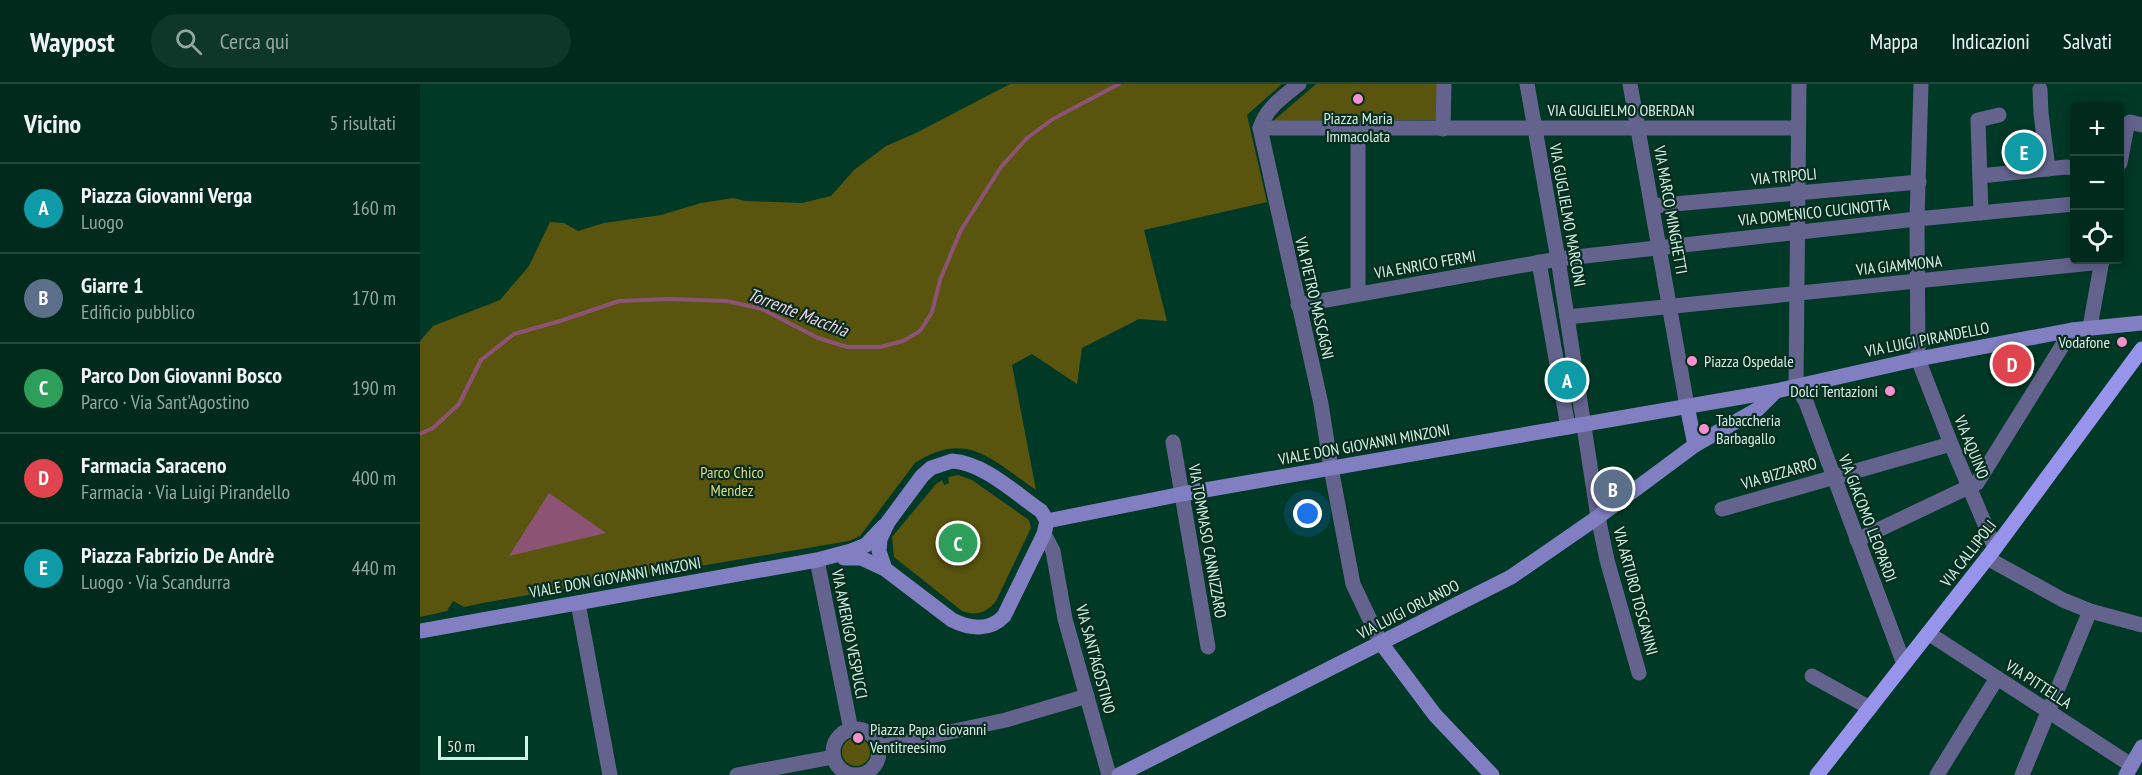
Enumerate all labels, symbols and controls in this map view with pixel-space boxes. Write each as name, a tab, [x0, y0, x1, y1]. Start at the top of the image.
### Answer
search box	[151, 14, 571, 68]
text: Waypost	[30, 23, 115, 60]
icon: search	[172, 25, 205, 58]
text: Cerca qui	[220, 27, 289, 55]
text: Mappa	[1870, 28, 1918, 55]
text: Indicazioni	[1951, 28, 2030, 55]
text: Salvati	[2063, 28, 2112, 55]
marker: Piazza Maria Immacolata	[1351, 92, 1365, 106]
street label: VIA GUGLIELMO OBERDAN	[1547, 100, 1695, 120]
map controls	[2070, 102, 2124, 264]
button: +	[2070, 102, 2124, 156]
text: Vicino	[24, 107, 81, 140]
place label: Piazza Maria Immacolata	[1323, 108, 1393, 146]
text: 5 risultati	[330, 110, 396, 136]
pin: E	[2004, 130, 2044, 174]
street label: VIA GUGLIELMO MARCONI	[1545, 141, 1590, 288]
street label: VIA MARCO MINGHETTI	[1650, 143, 1692, 276]
button: −	[2070, 156, 2124, 210]
street label: VIA TRIPOLI	[1749, 163, 1818, 189]
text: Piazza Giovanni Verga	[81, 181, 252, 209]
street label: VIA DOMENICO CUCINOTTA	[1736, 194, 1891, 230]
text: A	[38, 195, 49, 221]
text: 160 m	[352, 195, 396, 221]
text: Luogo	[81, 209, 124, 235]
button: locate	[2070, 210, 2124, 264]
street label: VIA PIETRO MASCAGNI	[1291, 234, 1339, 361]
street label: VIA ENRICO FERMI	[1372, 245, 1477, 283]
street label: VIA GIAMMONA	[1854, 251, 1943, 280]
text: Giarre 1	[81, 271, 143, 299]
water label: Torrente Macchia	[745, 282, 852, 342]
text: B	[39, 285, 48, 311]
text: 170 m	[352, 285, 396, 311]
text: Edificio pubblico	[81, 299, 195, 325]
street label: VIA LUIGI PIRANDELLO	[1862, 317, 1991, 361]
place label: Vodafone	[2058, 332, 2110, 352]
marker: Vodafone	[2115, 335, 2129, 349]
pin: D	[1992, 342, 2032, 386]
place label: Piazza Ospedale	[1704, 351, 1794, 371]
marker: Piazza Ospedale	[1685, 354, 1699, 368]
pin: A	[1548, 358, 1586, 402]
text: Parco Don Giovanni Bosco	[81, 361, 282, 389]
text: C	[39, 375, 48, 401]
text: 190 m	[352, 375, 396, 401]
place label: Dolci Tentazioni	[1790, 381, 1878, 401]
marker: Dolci Tentazioni	[1883, 384, 1897, 398]
text: Parco · Via Sant'Agostino	[81, 389, 250, 415]
place label: Tabaccheria Barbagallo	[1716, 410, 1781, 448]
street label: VIA AQUINO	[1950, 411, 1994, 482]
street label: VIALE DON GIOVANNI MINZONI	[1276, 419, 1451, 469]
marker: Tabaccheria Barbagallo	[1697, 422, 1711, 436]
text: Farmacia Saraceno	[81, 451, 226, 479]
street label: VIA GIACOMO LEOPARDI	[1834, 451, 1901, 584]
street label: VIA BIZZARRO	[1738, 453, 1819, 494]
street label: VIA TOMMASO CANNIZZARO	[1184, 461, 1231, 620]
park label: Parco Chico Mendez	[700, 462, 764, 500]
text: D	[38, 465, 49, 491]
text: 400 m	[352, 465, 396, 491]
pin: B	[1594, 466, 1632, 512]
text: Farmacia · Via Luigi Pirandello	[81, 479, 290, 505]
your location	[1293, 499, 1322, 528]
street label: VIA CALLIPOLI	[1935, 516, 2000, 591]
pin: C	[938, 520, 978, 566]
street label: VIA ARTURO TOSCANINI	[1609, 524, 1663, 657]
text: Piazza Fabrizio De Andrè	[81, 541, 274, 569]
street label: VIALE DON GIOVANNI MINZONI	[527, 552, 702, 602]
text: E	[39, 555, 48, 581]
text: 440 m	[352, 555, 396, 581]
street label: VIA AMERIGO VESPUCCI	[827, 567, 872, 700]
text: Luogo · Via Scandurra	[81, 569, 230, 595]
street label: VIA LUIGI ORLANDO	[1353, 575, 1463, 644]
street label: VIA SANT'AGOSTINO	[1072, 601, 1120, 716]
street label: VIA PITTELLA	[2001, 655, 2076, 713]
place label: Piazza Papa Giovanni Ventitreesimo	[869, 719, 987, 757]
marker: Piazza Papa Giovanni Ventitreesimo	[851, 731, 865, 745]
scale bar	[438, 733, 528, 760]
text: 50 m	[447, 736, 475, 756]

